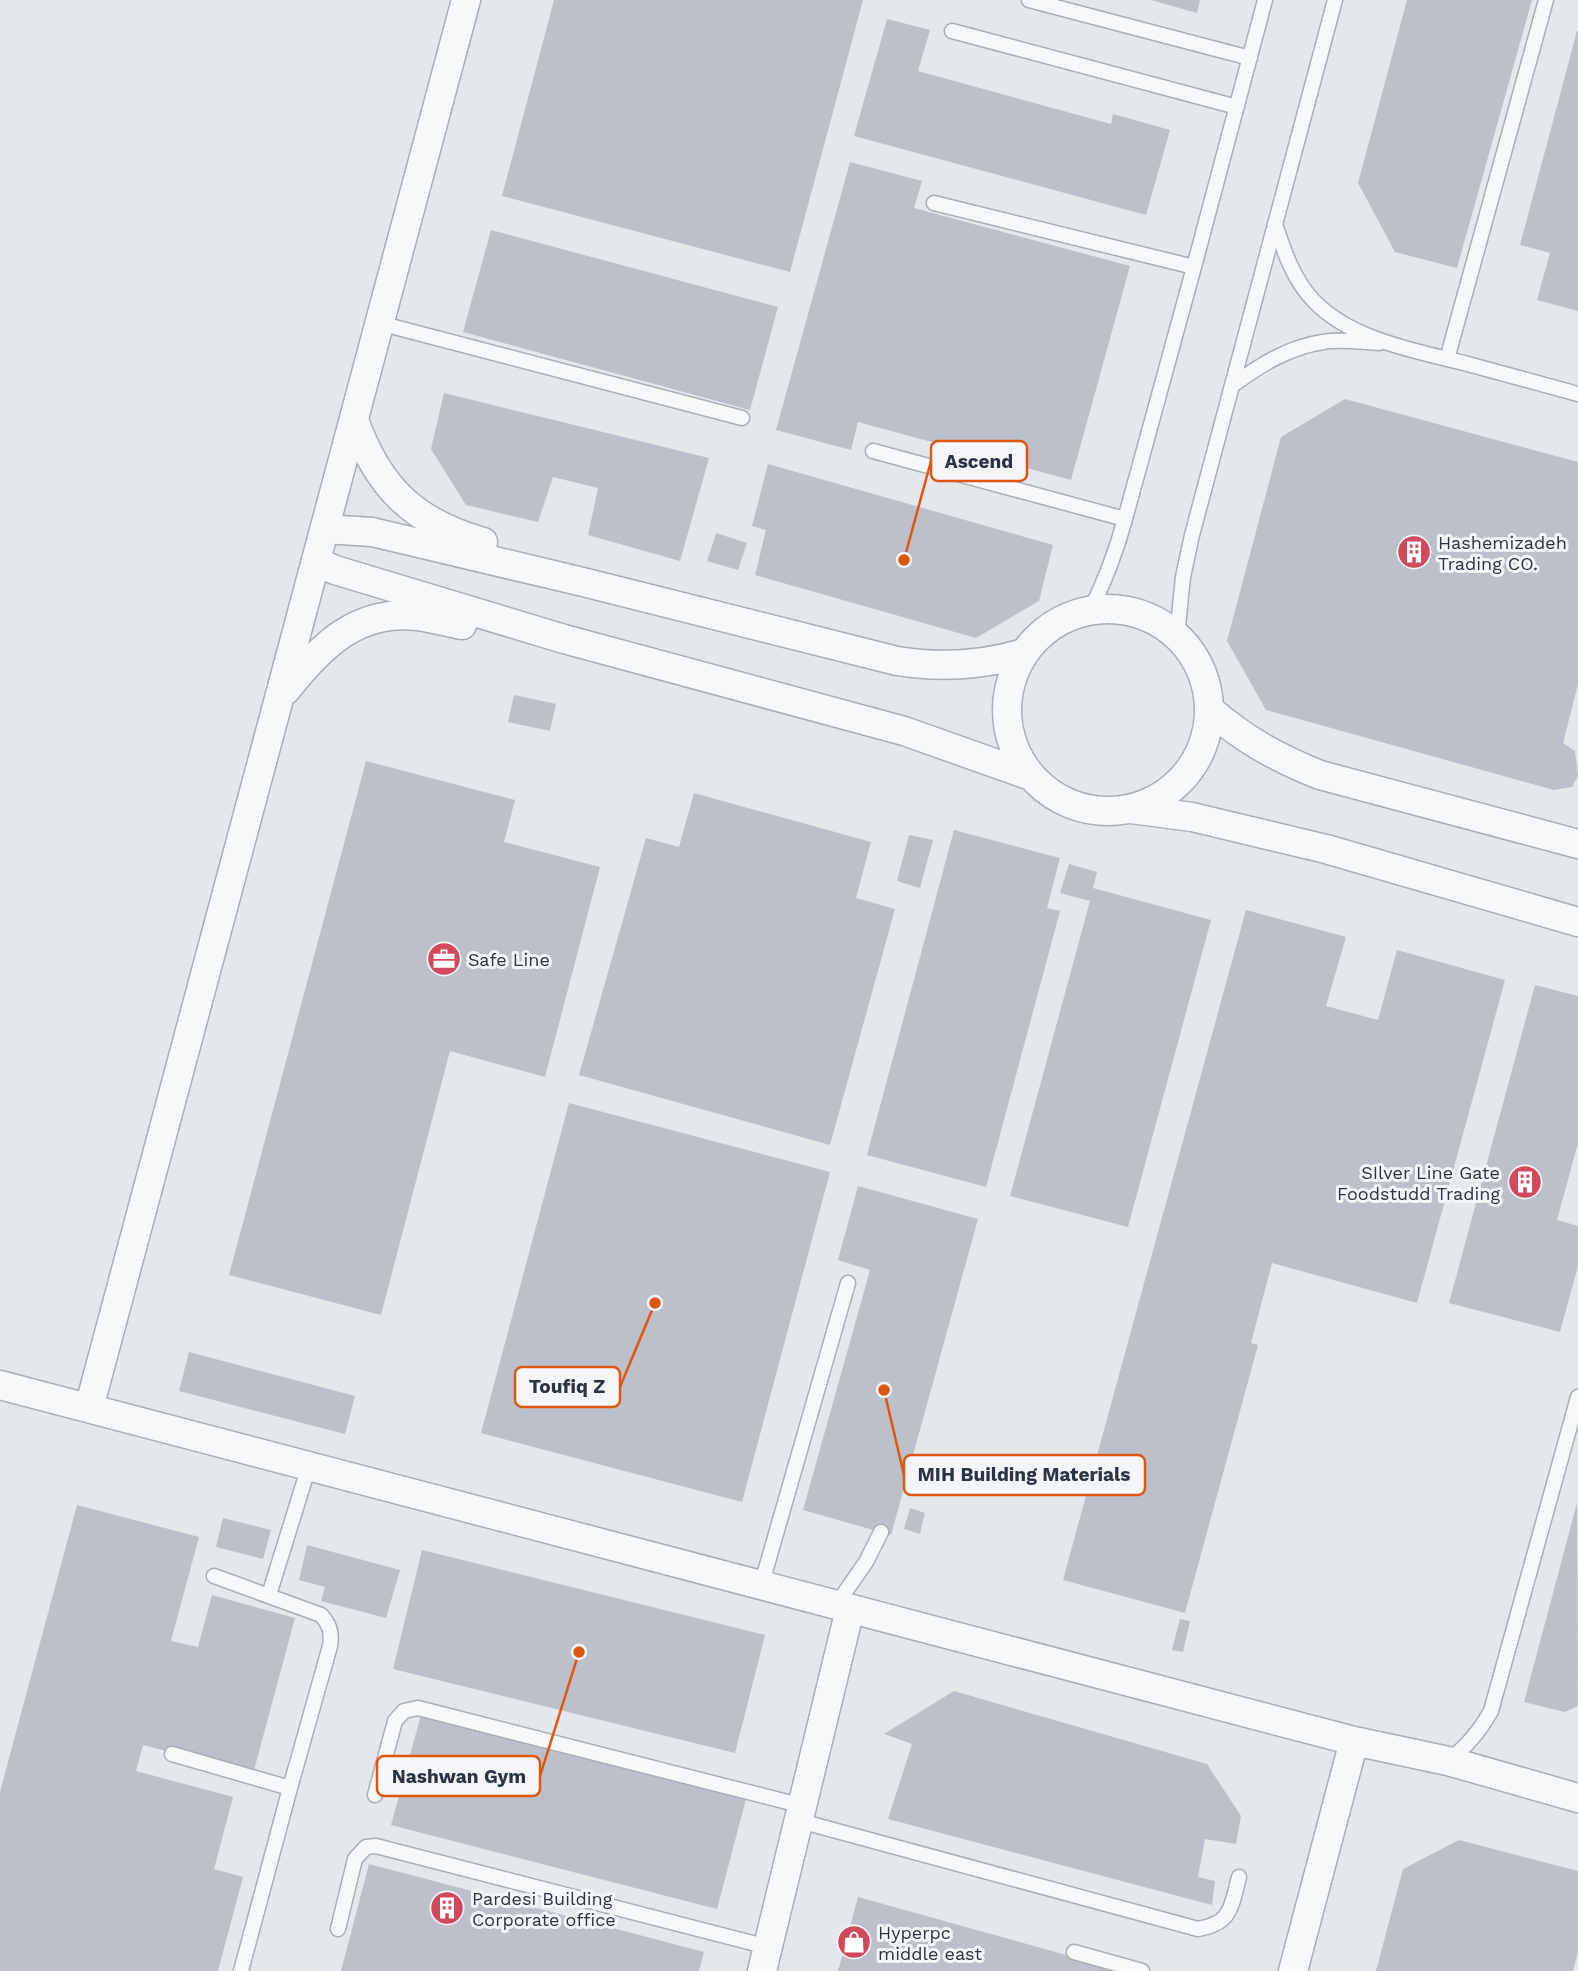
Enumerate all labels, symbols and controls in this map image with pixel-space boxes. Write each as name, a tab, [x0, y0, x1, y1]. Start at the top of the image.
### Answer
callout: Ascend	[931, 441, 1027, 481]
text: Ascend	[945, 450, 1013, 473]
place label: Hashemizadeh Trading CO.	[1438, 532, 1567, 574]
building icon: Hashemizadeh Trading CO.	[1395, 533, 1433, 571]
office icon: Safe Line	[425, 940, 463, 978]
place label: Safe Line	[468, 949, 550, 970]
place label: SIlver Line Gate Foodstudd Trading	[1337, 1162, 1500, 1204]
building icon: SIlver Line Gate Foodstudd Trading	[1506, 1163, 1544, 1201]
callout: Toufiq Z	[515, 1367, 620, 1407]
text: Toufiq Z	[529, 1375, 605, 1398]
callout: MIH Building Materials	[904, 1455, 1145, 1495]
text: MIH Building Materials	[918, 1463, 1130, 1486]
callout: Nashwan Gym	[377, 1756, 540, 1796]
text: Nashwan Gym	[392, 1765, 526, 1788]
place label: Pardesi Building Corporate office	[472, 1888, 616, 1930]
building icon: Pardesi Building Corporate office	[428, 1889, 466, 1927]
place label: Hyperpc middle east	[878, 1922, 983, 1964]
shop icon: Hyperpc middle east	[835, 1923, 873, 1961]

